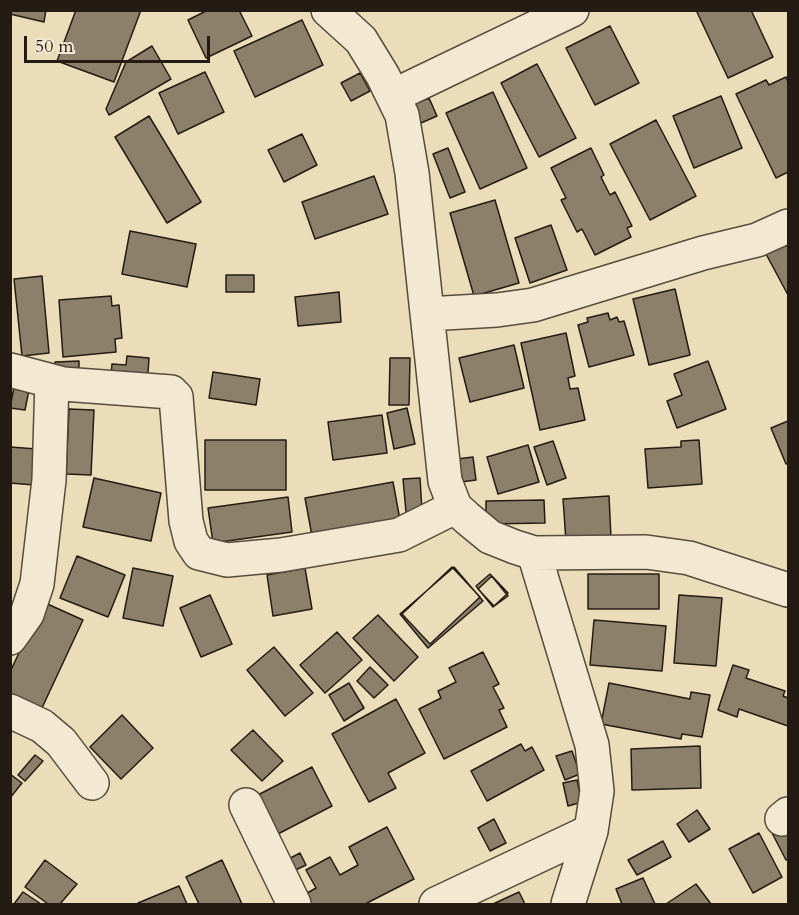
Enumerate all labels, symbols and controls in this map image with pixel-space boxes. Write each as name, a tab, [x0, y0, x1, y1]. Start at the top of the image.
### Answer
scale bar	[27, 24, 213, 62]
text: 50 m	[35, 34, 74, 59]

